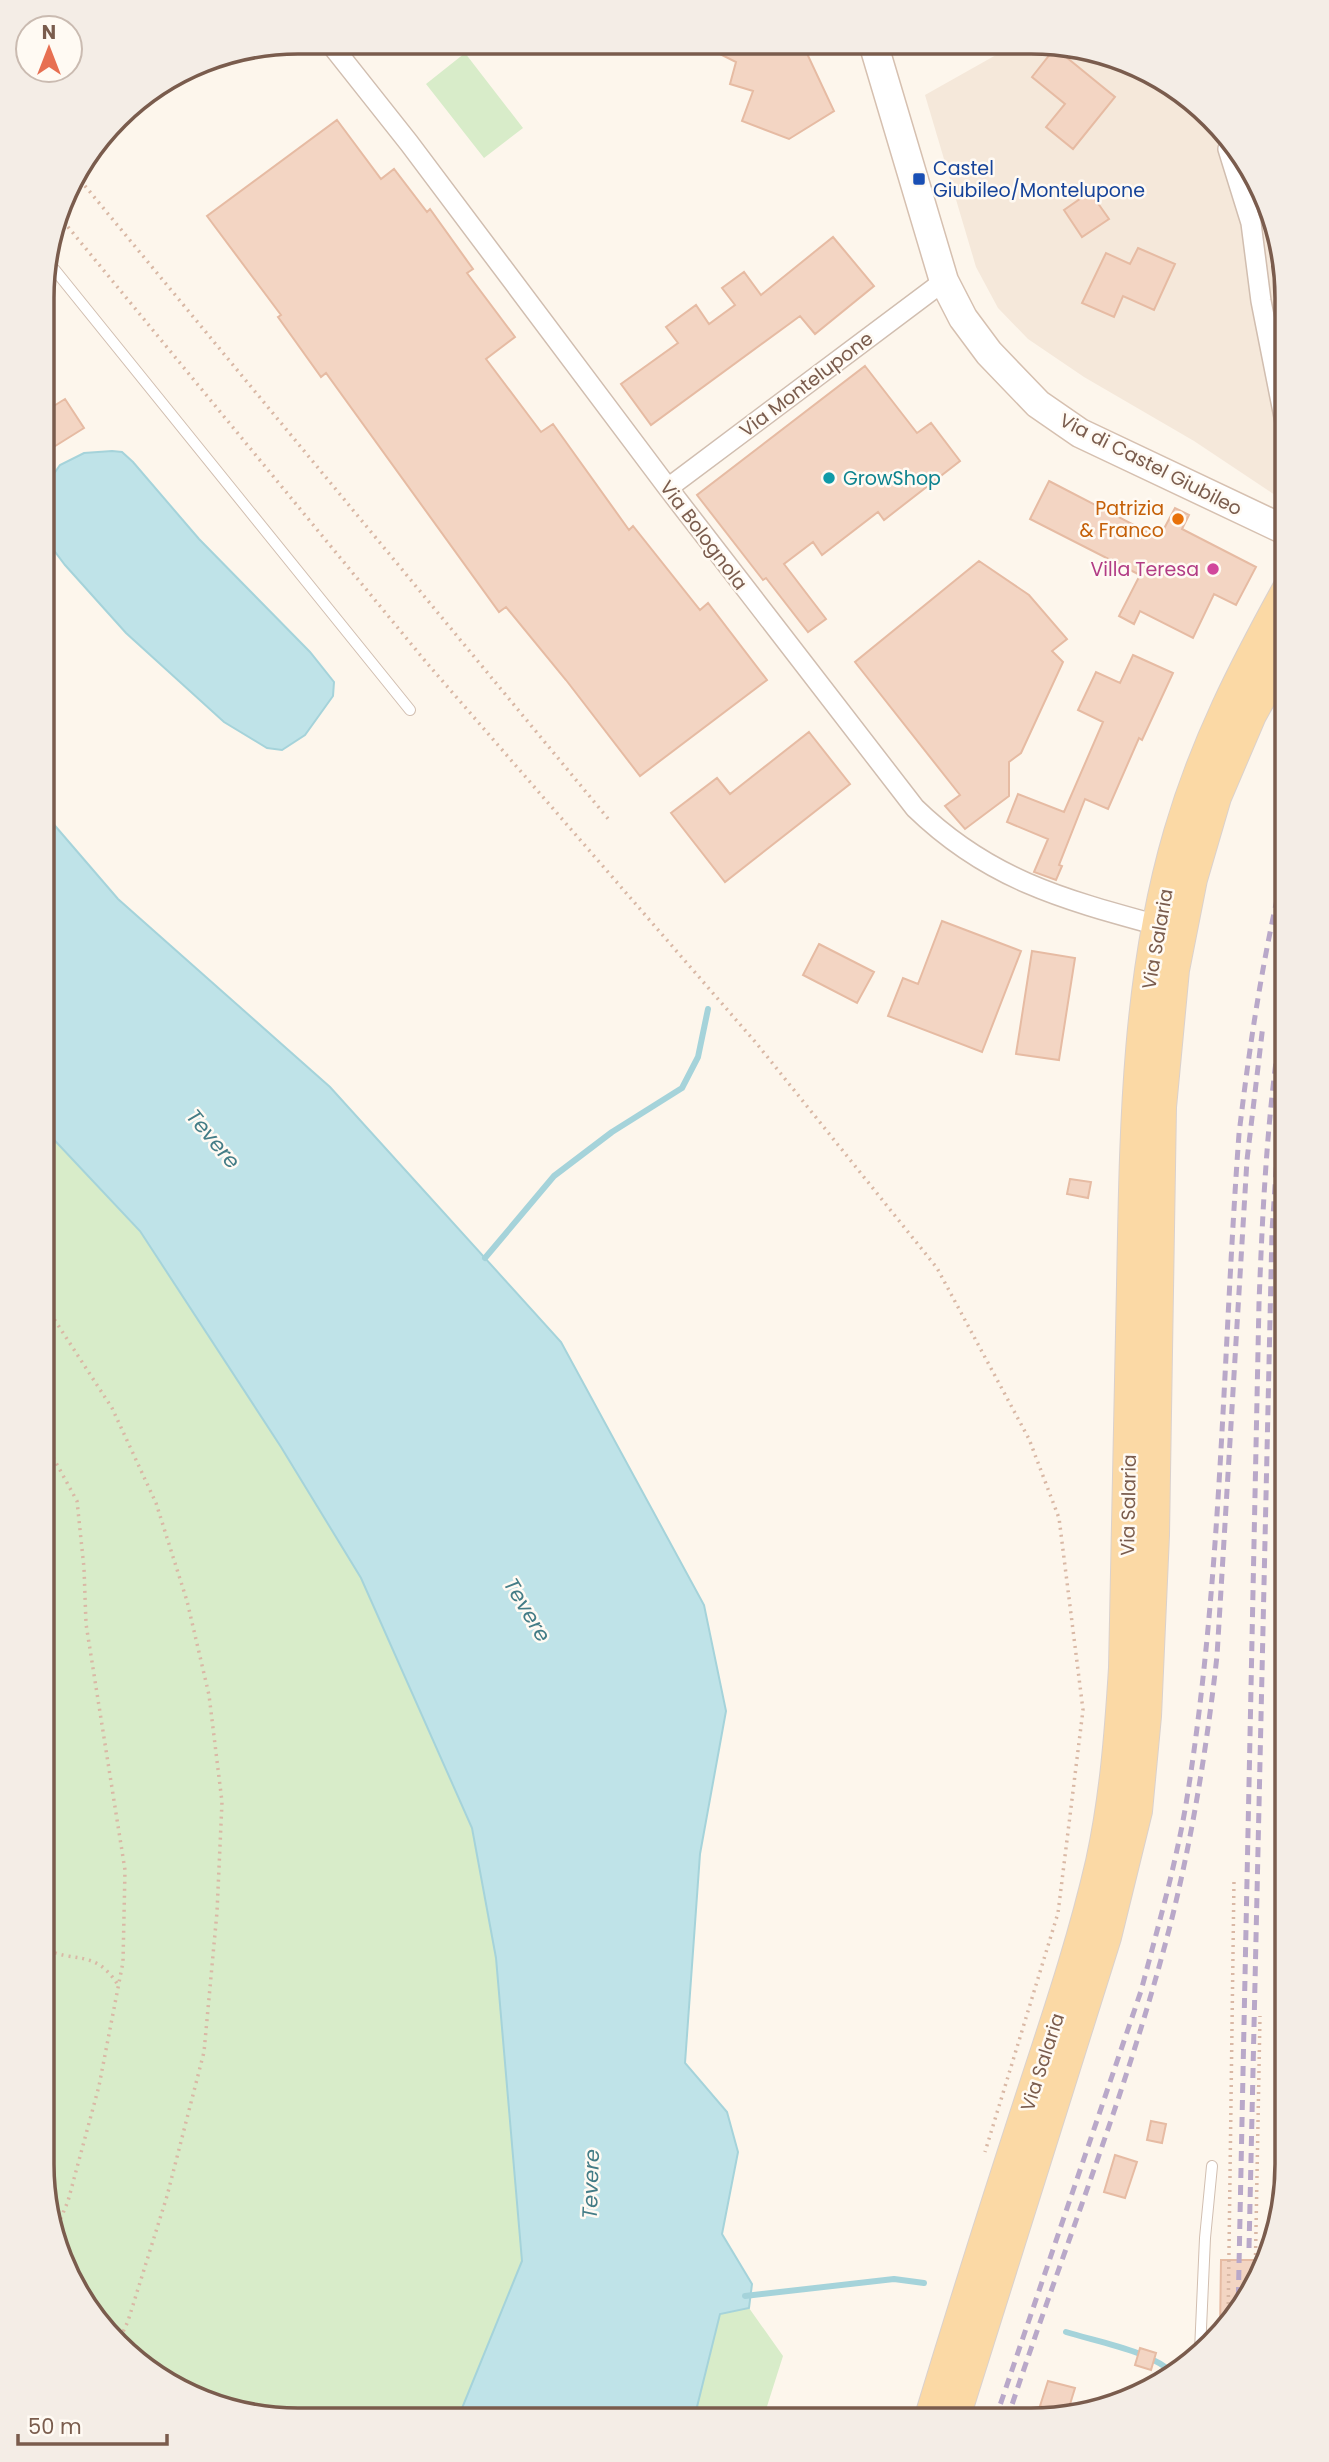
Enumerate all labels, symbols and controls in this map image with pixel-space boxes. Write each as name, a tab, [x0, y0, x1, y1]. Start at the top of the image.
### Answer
north arrow	[14, 14, 84, 84]
text: N	[42, 19, 56, 46]
place label: Castel Giubileo/Montelupone	[933, 155, 1145, 204]
marker: Castel Giubileo/Montelupone	[911, 171, 927, 187]
street label: Via Montelupone	[734, 325, 879, 444]
street label: Via di Castel Giubileo	[1055, 407, 1247, 522]
place label: GrowShop	[843, 465, 941, 492]
marker: GrowShop	[821, 470, 837, 486]
street label: Via Bolognola	[653, 475, 754, 596]
place label: Patrizia & Franco	[1080, 495, 1164, 544]
marker: Patrizia & Franco	[1170, 511, 1186, 527]
place label: Villa Teresa	[1091, 556, 1199, 583]
marker: Villa Teresa	[1205, 561, 1221, 577]
street label: Via Salaria	[1135, 887, 1180, 991]
water label: Tevere	[180, 1103, 247, 1175]
street label: Via Salaria	[1114, 1454, 1143, 1556]
water label: Tevere	[497, 1572, 558, 1647]
street label: Via Salaria	[1014, 2010, 1071, 2115]
water label: Tevere	[575, 2148, 606, 2219]
scale bar	[18, 2402, 166, 2446]
text: 50 m	[28, 2412, 82, 2441]

